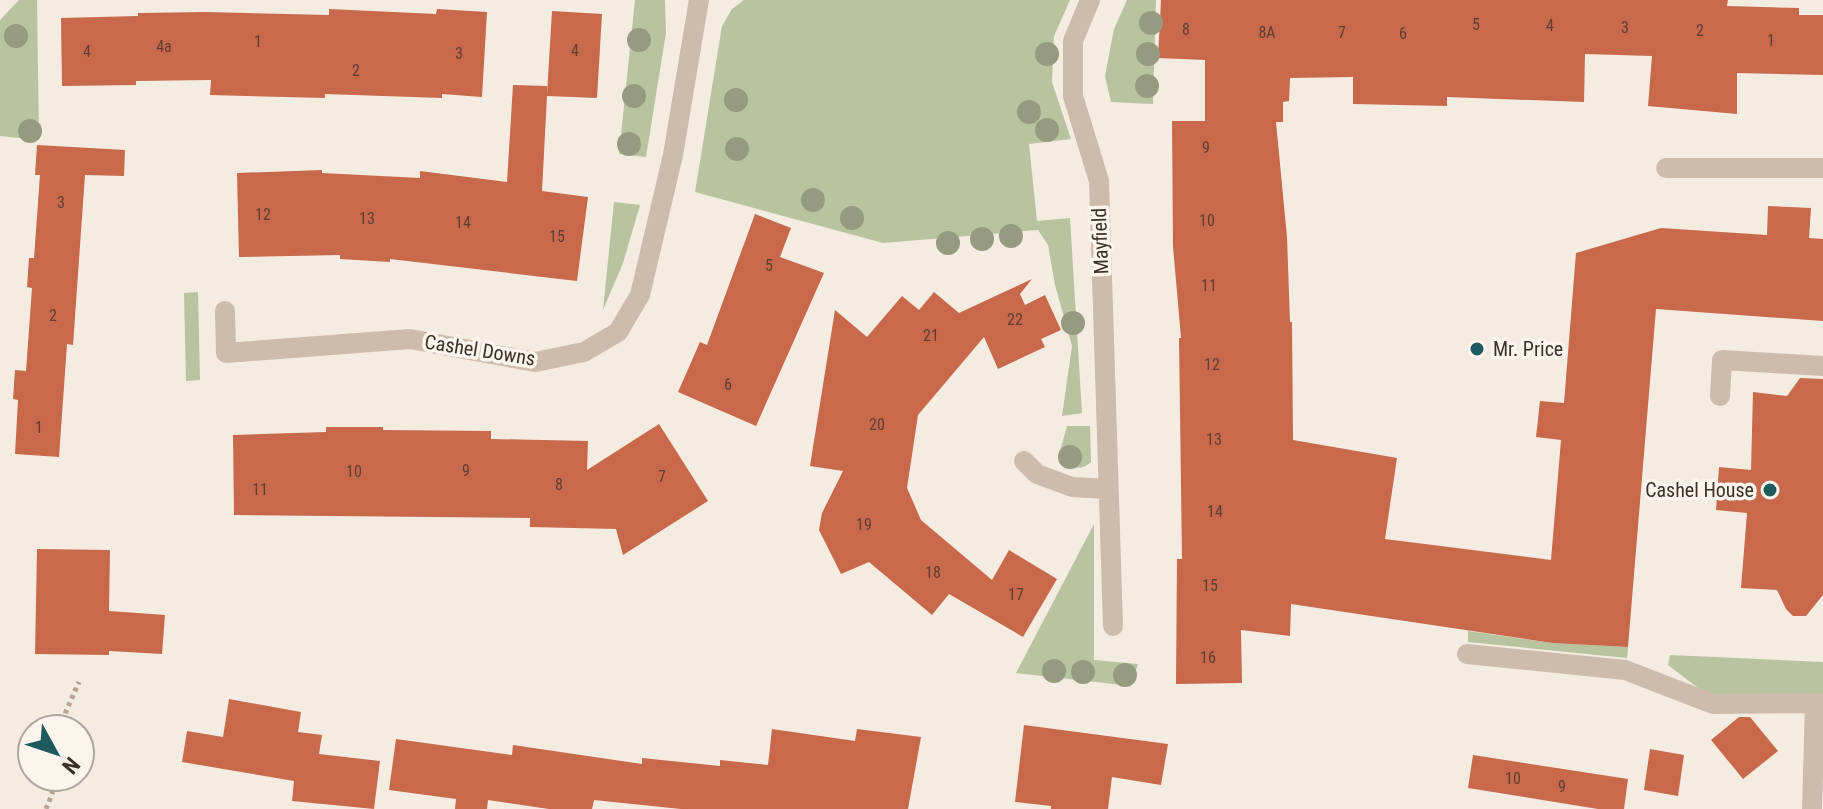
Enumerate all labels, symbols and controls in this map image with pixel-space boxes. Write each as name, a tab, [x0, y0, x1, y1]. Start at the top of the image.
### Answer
house number: 5	[1472, 15, 1480, 34]
house number: 4	[1546, 16, 1554, 35]
house number: 3	[1621, 18, 1629, 37]
house number: 8	[1182, 20, 1190, 39]
house number: 2	[1696, 21, 1704, 40]
house number: 8A	[1258, 23, 1276, 42]
house number: 7	[1338, 23, 1346, 42]
house number: 6	[1399, 24, 1407, 43]
house number: 1	[1767, 31, 1775, 50]
house number: 1	[254, 32, 262, 51]
house number: 4a	[156, 37, 172, 56]
house number: 4	[571, 41, 579, 60]
house number: 4	[83, 42, 91, 61]
house number: 3	[455, 44, 463, 63]
house number: 2	[352, 61, 360, 80]
house number: 9	[1202, 138, 1210, 157]
house number: 3	[57, 193, 65, 212]
house number: 12	[255, 205, 271, 224]
street label: Mayfield	[1087, 207, 1113, 275]
house number: 13	[359, 209, 375, 228]
house number: 10	[1199, 211, 1215, 230]
house number: 14	[455, 213, 471, 232]
house number: 15	[549, 227, 565, 246]
house number: 5	[765, 256, 773, 275]
house number: 11	[1201, 276, 1217, 295]
house number: 2	[49, 306, 57, 325]
house number: 22	[1007, 310, 1023, 329]
house number: 21	[923, 326, 939, 345]
street label: Cashel Downs	[423, 329, 537, 371]
place label: Mr. Price	[1493, 337, 1563, 361]
marker: Mr. Price	[1468, 340, 1486, 358]
house number: 12	[1204, 355, 1220, 374]
house number: 6	[724, 375, 732, 394]
house number: 20	[869, 415, 885, 434]
house number: 1	[35, 418, 43, 437]
house number: 13	[1206, 430, 1222, 449]
house number: 9	[462, 461, 470, 480]
house number: 10	[346, 462, 362, 481]
house number: 7	[658, 467, 666, 486]
house number: 8	[555, 475, 563, 494]
place label: Cashel House	[1645, 478, 1754, 502]
house number: 11	[252, 480, 268, 499]
marker: Cashel House	[1761, 481, 1779, 499]
house number: 14	[1207, 502, 1223, 521]
house number: 19	[856, 515, 872, 534]
house number: 18	[925, 563, 941, 582]
house number: 15	[1202, 576, 1218, 595]
house number: 17	[1008, 585, 1024, 604]
house number: 16	[1200, 648, 1216, 667]
north arrow	[16, 713, 96, 793]
text: N	[57, 752, 85, 779]
house number: 10	[1505, 769, 1521, 788]
house number: 9	[1558, 777, 1566, 796]

